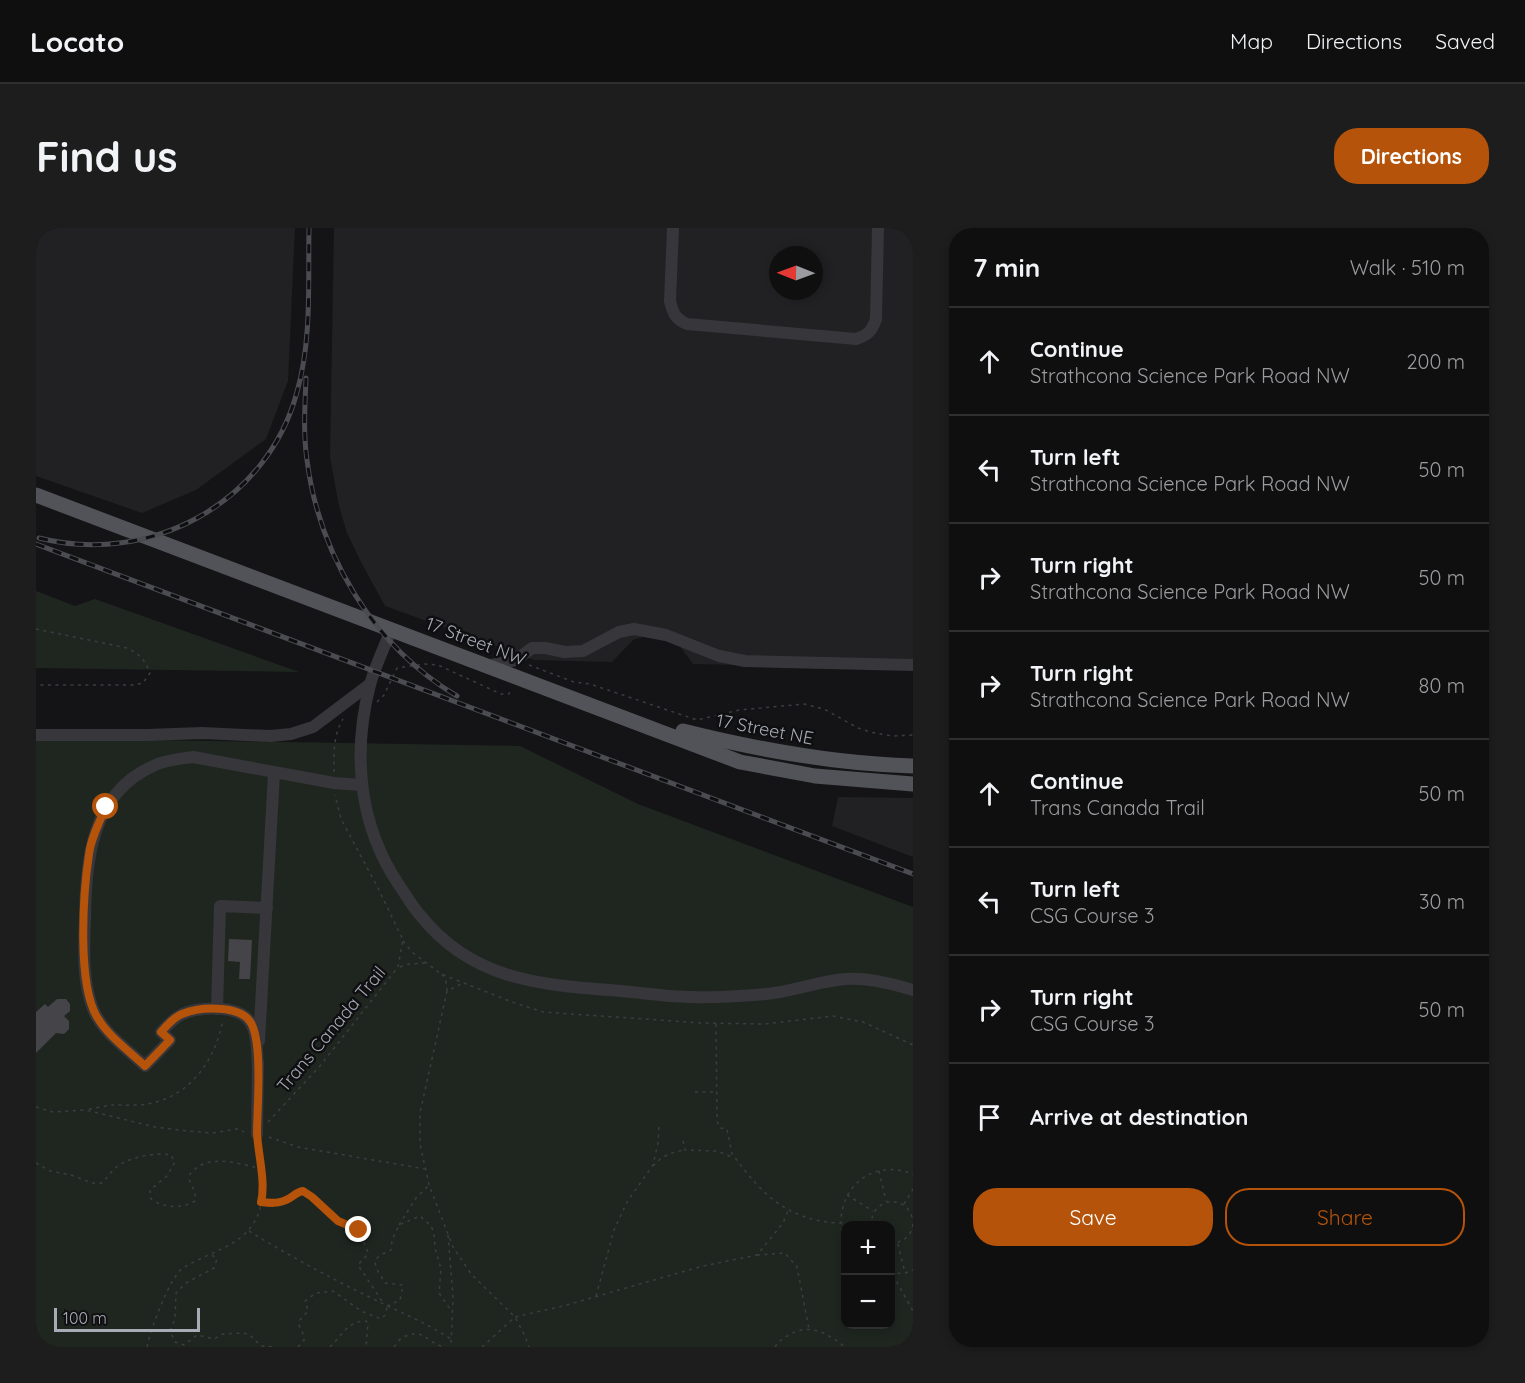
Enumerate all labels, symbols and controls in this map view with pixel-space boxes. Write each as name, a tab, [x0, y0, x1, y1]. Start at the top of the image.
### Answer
text: Locato	[30, 24, 124, 59]
text: Map	[1230, 28, 1273, 54]
text: Directions	[1306, 28, 1402, 54]
text: Saved	[1435, 28, 1495, 54]
button: Directions	[1334, 128, 1489, 184]
text: Find us	[36, 130, 178, 183]
north arrow	[769, 246, 823, 300]
text: 7 min	[973, 251, 1040, 284]
text: Walk · 510 m	[1350, 255, 1465, 280]
text: Continue	[1030, 335, 1124, 363]
icon: ahead	[973, 345, 1006, 378]
text: 200 m	[1406, 349, 1465, 374]
text: Strathcona Science Park Road NW	[1030, 363, 1350, 388]
text: Turn left	[1030, 443, 1120, 471]
icon: left	[973, 453, 1006, 486]
text: 50 m	[1419, 457, 1465, 482]
text: Strathcona Science Park Road NW	[1030, 471, 1350, 496]
text: Turn right	[1030, 551, 1134, 579]
icon: right	[973, 561, 1006, 594]
text: 50 m	[1419, 565, 1465, 590]
text: Strathcona Science Park Road NW	[1030, 579, 1350, 604]
street label: 17 Street NW	[423, 611, 529, 671]
text: Turn right	[1030, 659, 1134, 687]
icon: right	[973, 669, 1006, 702]
text: 80 m	[1419, 673, 1465, 698]
text: Strathcona Science Park Road NW	[1030, 687, 1350, 712]
street label: 17 Street NE	[715, 708, 815, 750]
text: Continue	[1030, 767, 1124, 795]
icon: ahead	[973, 777, 1006, 810]
text: 50 m	[1419, 781, 1465, 806]
route start	[92, 793, 118, 819]
text: Trans Canada Trail	[1030, 795, 1205, 820]
text: Turn left	[1030, 875, 1120, 903]
icon: left	[973, 885, 1006, 918]
text: 30 m	[1419, 889, 1465, 914]
text: CSG Course 3	[1030, 903, 1155, 928]
street label: Trans Canada Trail	[272, 961, 390, 1097]
text: Turn right	[1030, 983, 1134, 1011]
icon: right	[973, 993, 1006, 1026]
text: 50 m	[1419, 997, 1465, 1022]
text: CSG Course 3	[1030, 1011, 1155, 1036]
icon: arrive	[973, 1101, 1006, 1134]
text: Arrive at destination	[1030, 1103, 1248, 1131]
button: Save	[973, 1188, 1213, 1246]
button: Share	[1225, 1188, 1465, 1246]
route end	[345, 1216, 371, 1242]
map controls	[841, 1221, 895, 1329]
button: +	[841, 1221, 895, 1275]
button: −	[841, 1275, 895, 1329]
scale bar	[54, 1305, 200, 1332]
text: 100 m	[63, 1308, 107, 1328]

